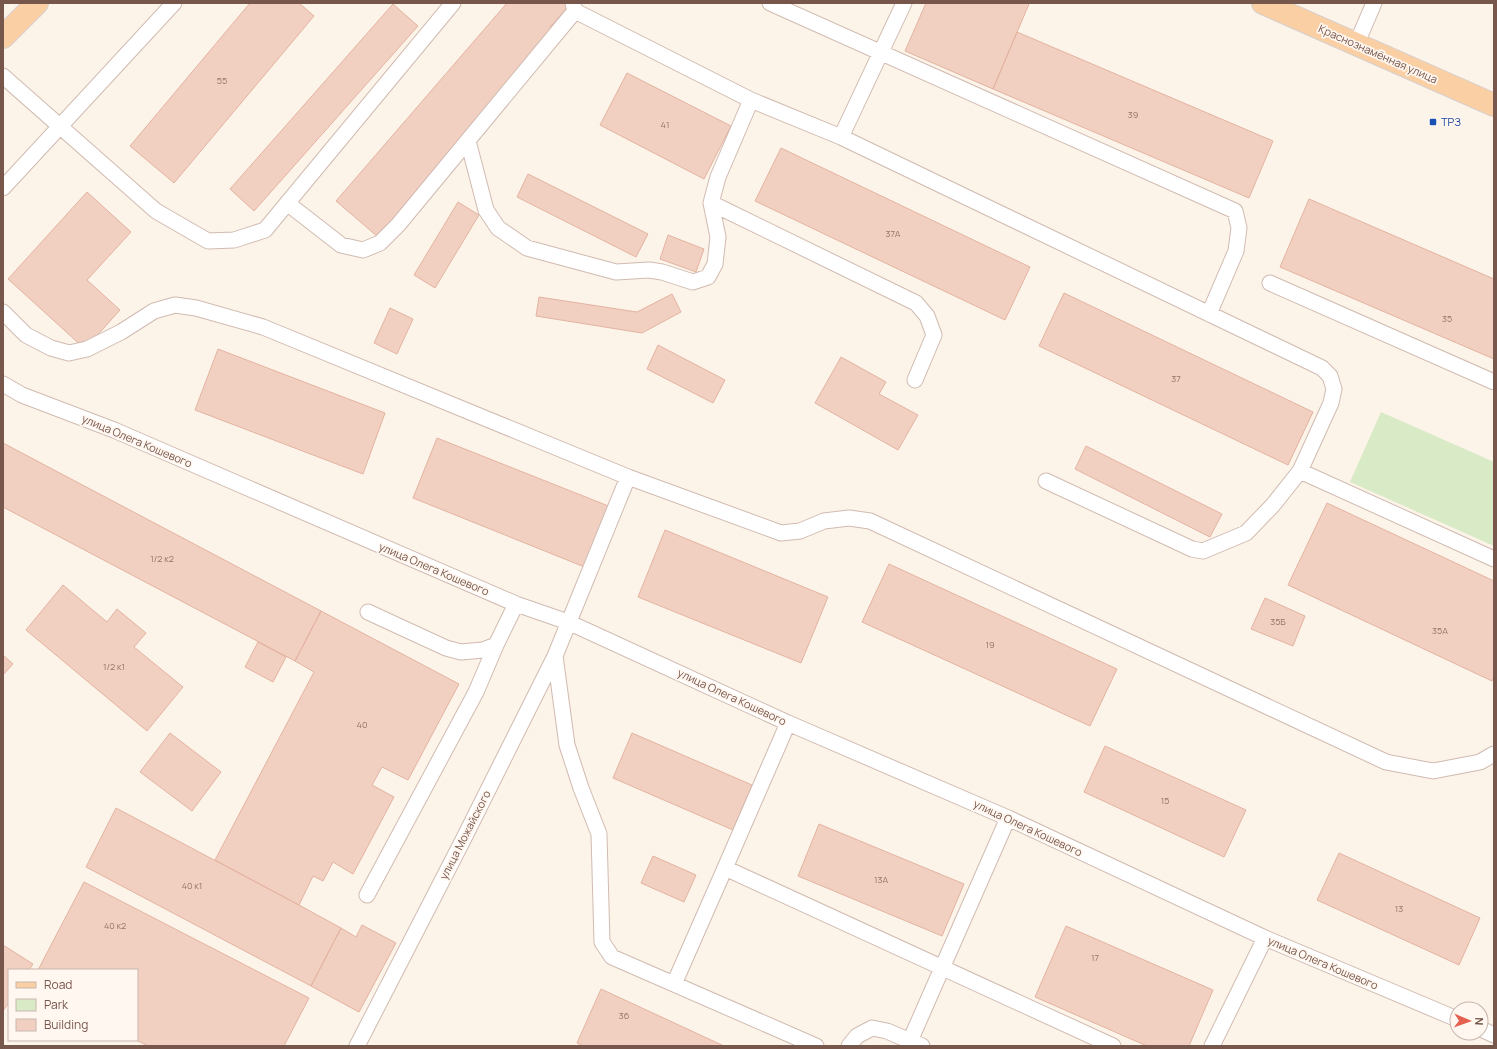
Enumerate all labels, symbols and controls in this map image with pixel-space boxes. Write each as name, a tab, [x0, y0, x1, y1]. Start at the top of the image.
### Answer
street label: Краснознамённая улица	[1316, 20, 1440, 87]
house number: 55	[217, 74, 227, 87]
house number: 39	[1128, 108, 1138, 121]
place label: ТРЗ	[1441, 114, 1461, 129]
marker: ТРЗ	[1428, 117, 1438, 127]
house number: 41	[661, 118, 669, 131]
house number: 37А	[886, 227, 901, 240]
house number: 35	[1442, 312, 1452, 325]
house number: 37	[1171, 372, 1181, 385]
street label: улица Олега Кошевого	[80, 410, 195, 471]
street label: улица Олега Кошевого	[377, 538, 492, 599]
house number: 1/2 к2	[150, 552, 174, 565]
house number: 35Б	[1270, 615, 1286, 628]
house number: 35А	[1432, 624, 1448, 637]
house number: 19	[985, 638, 995, 651]
house number: 1/2 к1	[103, 660, 125, 673]
street label: улица Олега Кошевого	[675, 665, 790, 729]
house number: 40	[357, 718, 367, 731]
street label: улица Можайского	[436, 787, 494, 882]
house number: 15	[1161, 794, 1169, 807]
street label: улица Олега Кошевого	[971, 796, 1086, 860]
house number: 13А	[874, 873, 888, 886]
house number: 40 к1	[182, 879, 202, 892]
house number: 13	[1395, 902, 1403, 915]
house number: 40 к2	[104, 919, 126, 932]
street label: улица Олега Кошевого	[1266, 932, 1381, 993]
house number: 17	[1091, 951, 1099, 964]
legend	[8, 969, 138, 1041]
text: Road	[44, 976, 72, 993]
text: Park	[44, 996, 69, 1013]
north arrow	[1449, 1001, 1489, 1041]
house number: 36	[619, 1009, 630, 1022]
text: Building	[44, 1016, 88, 1033]
text: N	[1472, 1017, 1487, 1026]

